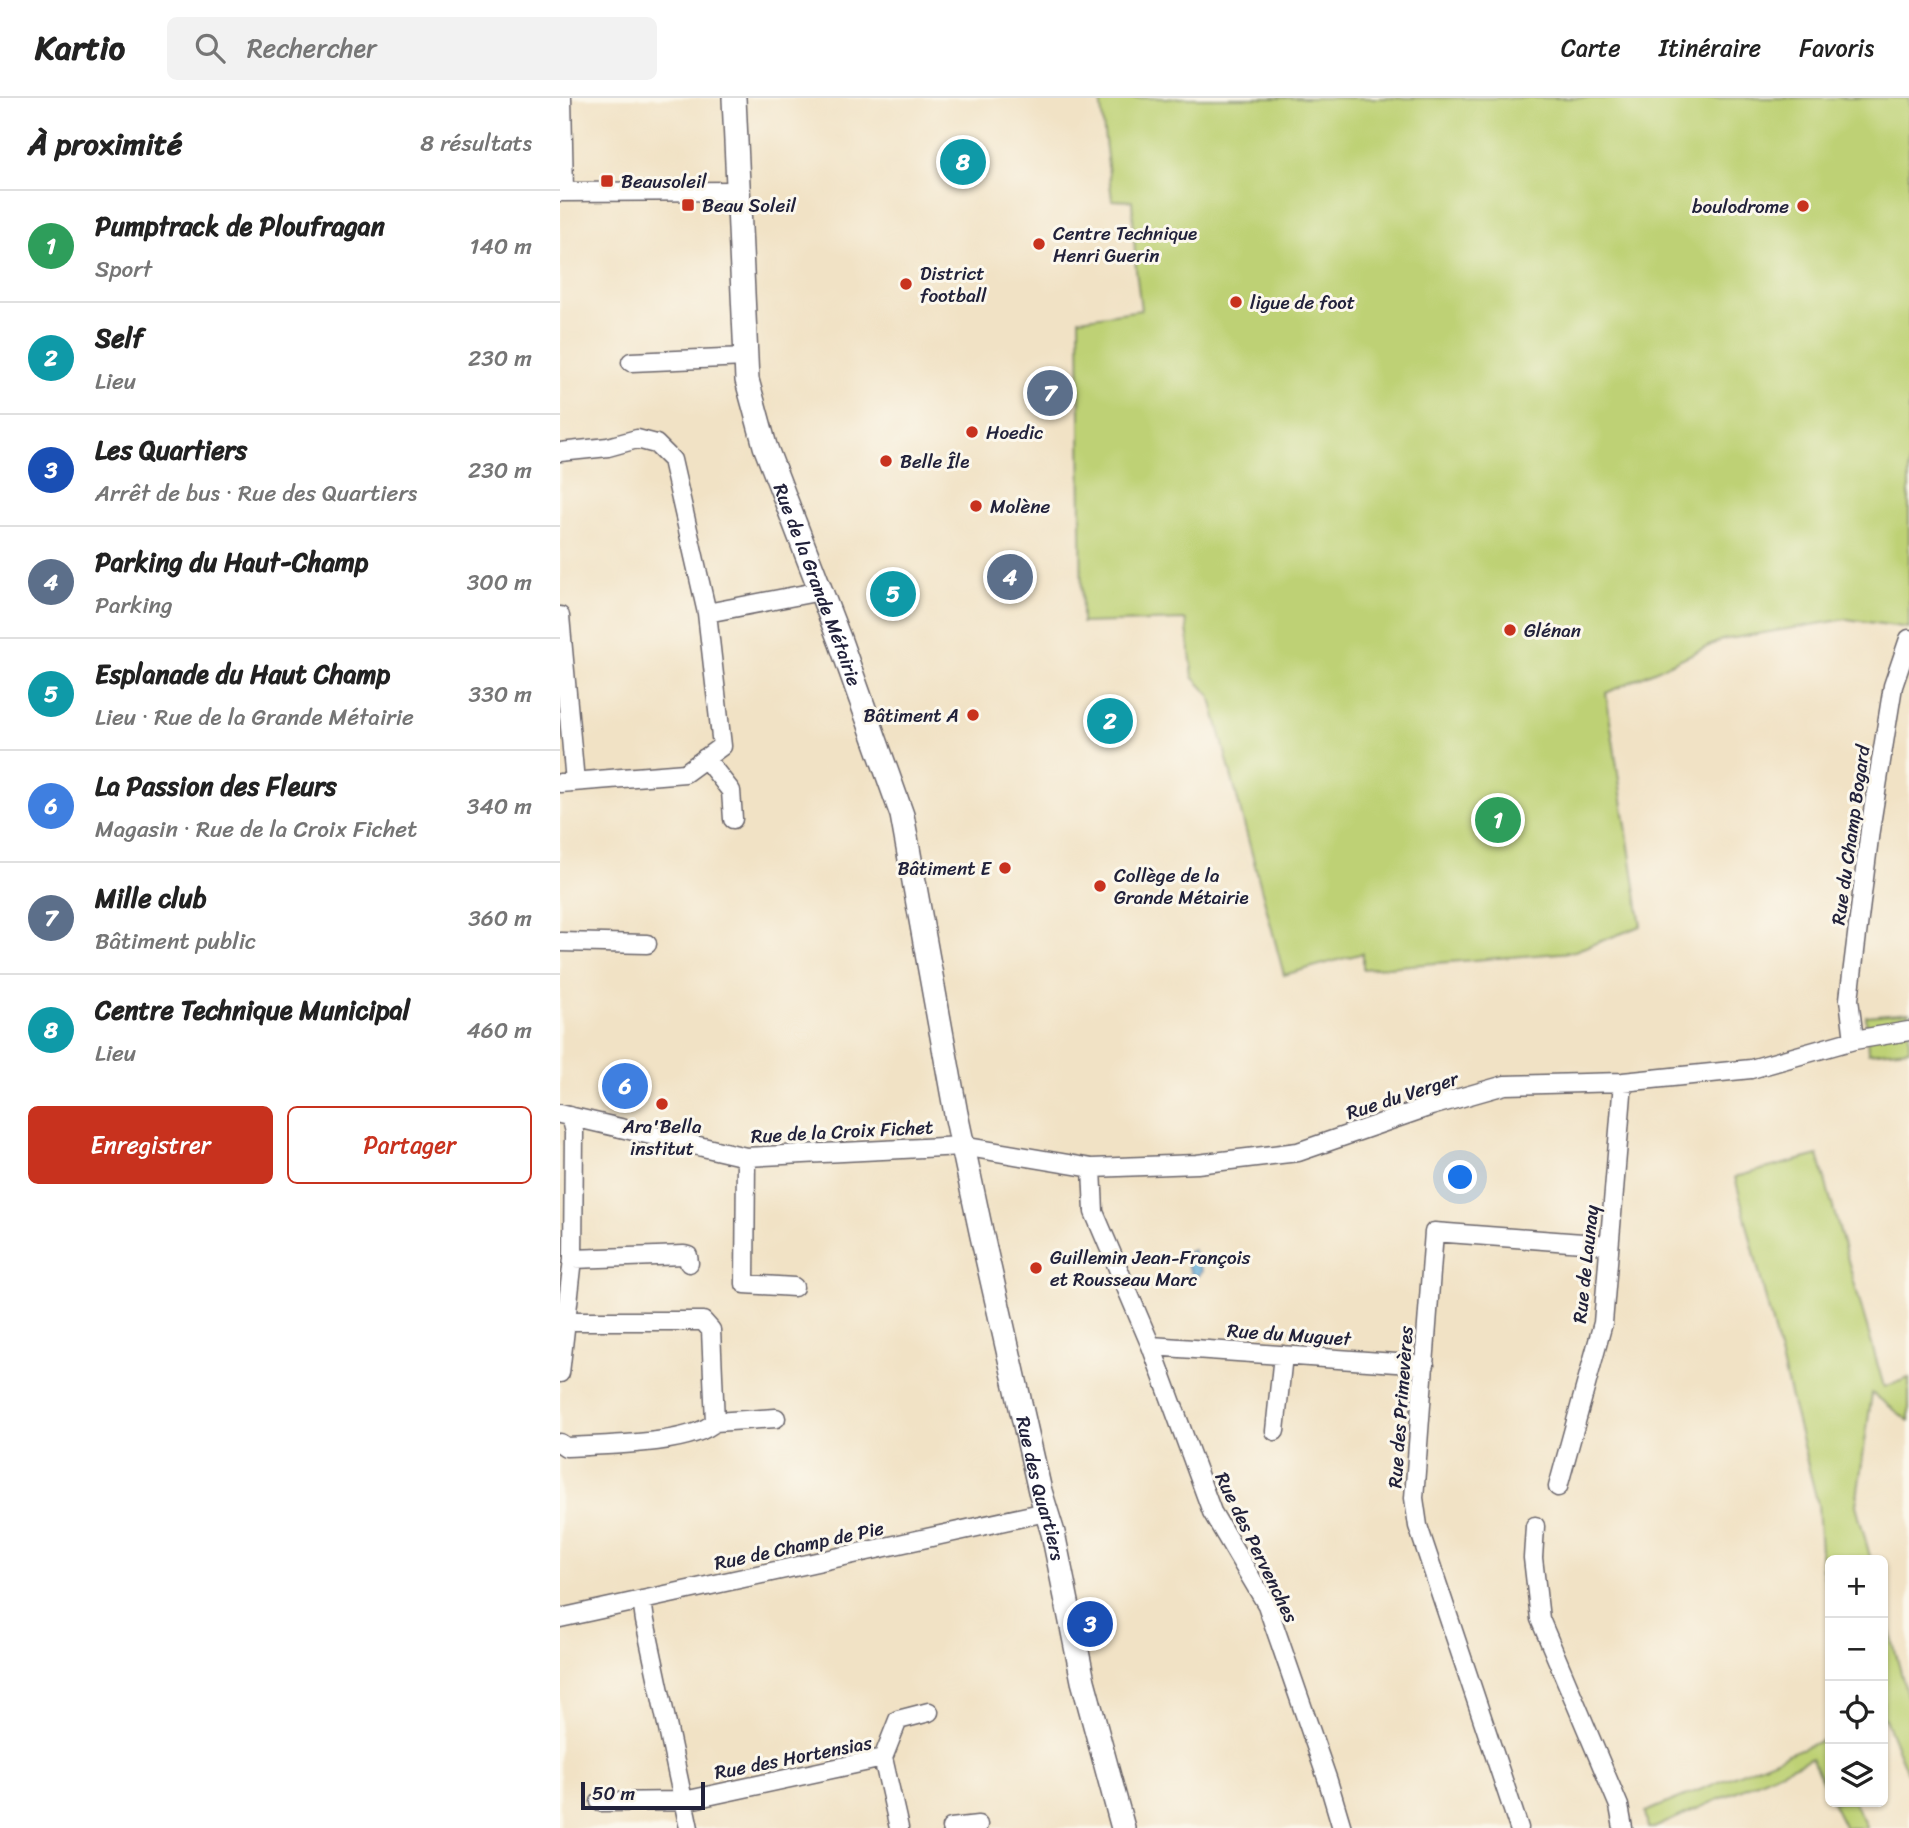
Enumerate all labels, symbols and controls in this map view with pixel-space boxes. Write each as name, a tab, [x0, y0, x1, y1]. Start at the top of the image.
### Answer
search box	[167, 17, 657, 80]
text: Kartio	[35, 19, 125, 77]
text: Rechercher	[247, 25, 377, 71]
text: Carte	[1561, 27, 1621, 69]
text: Itinéraire	[1659, 27, 1761, 69]
text: Favoris	[1799, 27, 1874, 69]
icon: search	[191, 29, 229, 67]
text: À proximité	[28, 117, 182, 171]
text: 8 résultats	[420, 123, 532, 164]
pin: 8	[940, 136, 986, 188]
place label: Beausoleil	[621, 165, 707, 198]
marker: Beausoleil	[599, 173, 615, 189]
place label: Beau Soleil	[702, 189, 796, 222]
place label: boulodrome	[1692, 190, 1789, 223]
marker: Beau Soleil	[680, 197, 696, 213]
marker: boulodrome	[1795, 198, 1811, 214]
text: Pumptrack de Ploufragan	[95, 203, 385, 249]
place label: Centre Technique Henri Guerin	[1053, 217, 1197, 272]
text: 1	[46, 226, 56, 267]
text: 140 m	[470, 226, 532, 267]
marker: Centre Technique Henri Guerin	[1031, 236, 1047, 252]
text: Sport	[95, 249, 152, 290]
place label: District football	[920, 257, 987, 312]
marker: District football	[898, 276, 914, 292]
place label: ligue de foot	[1250, 286, 1355, 319]
marker: ligue de foot	[1228, 294, 1244, 310]
text: Self	[95, 315, 143, 361]
text: 2	[44, 338, 58, 379]
text: 230 m	[468, 338, 532, 379]
text: Lieu	[95, 361, 136, 402]
pin: 7	[1027, 367, 1073, 419]
place label: Hoedic	[986, 416, 1044, 449]
marker: Hoedic	[964, 424, 980, 440]
text: Les Quartiers	[95, 427, 247, 473]
place label: Belle Île	[900, 445, 969, 478]
text: 3	[45, 450, 57, 491]
text: 230 m	[468, 450, 532, 491]
marker: Belle Île	[878, 453, 894, 469]
text: Arrêt de bus · Rue des Quartiers	[95, 473, 417, 514]
street label: Rue de la Grande Métairie	[764, 478, 871, 691]
place label: Molène	[990, 490, 1051, 523]
marker: Molène	[968, 498, 984, 514]
text: Parking du Haut-Champ	[95, 539, 368, 585]
pin: 4	[987, 551, 1033, 603]
text: 4	[44, 562, 58, 603]
text: 300 m	[467, 562, 532, 603]
pin: 5	[870, 568, 916, 620]
text: Parking	[95, 585, 173, 626]
place label: Glénan	[1524, 614, 1581, 647]
marker: Glénan	[1502, 622, 1518, 638]
text: Esplanade du Haut Champ	[95, 651, 390, 697]
text: 5	[44, 674, 58, 715]
text: 330 m	[469, 674, 532, 715]
pin: 2	[1087, 695, 1133, 747]
text: Lieu · Rue de la Grande Métairie	[95, 697, 414, 738]
place label: Bâtiment A	[864, 699, 959, 732]
marker: Bâtiment A	[965, 707, 981, 723]
street label: Rue du Champ Bogard	[1822, 741, 1880, 927]
text: La Passion des Fleurs	[95, 763, 337, 809]
text: 6	[44, 786, 58, 827]
text: 340 m	[467, 786, 532, 827]
pin: 1	[1475, 794, 1521, 846]
text: Magasin · Rue de la Croix Fichet	[95, 809, 417, 850]
place label: Bâtiment E	[897, 852, 992, 885]
place label: Collège de la Grande Métairie	[1114, 859, 1249, 914]
marker: Bâtiment E	[997, 860, 1013, 876]
text: Mille club	[95, 875, 207, 921]
marker: Collège de la Grande Métairie	[1092, 878, 1108, 894]
text: 7	[44, 898, 58, 939]
text: 360 m	[468, 898, 532, 939]
text: Bâtiment public	[95, 921, 257, 962]
text: Centre Technique Municipal	[95, 987, 410, 1033]
text: 8	[44, 1010, 58, 1051]
text: 460 m	[466, 1010, 532, 1051]
text: Lieu	[95, 1033, 136, 1074]
pin: 6	[602, 1060, 648, 1112]
street label: Rue du Verger	[1342, 1061, 1464, 1129]
marker: Ara'Bella institut	[654, 1096, 670, 1112]
button: Enregistrer	[28, 1106, 273, 1184]
button: Partager	[287, 1106, 532, 1184]
place label: Ara'Bella institut	[621, 1110, 702, 1165]
street label: Rue de la Croix Fichet	[750, 1110, 934, 1153]
your location	[1443, 1160, 1477, 1194]
street label: Rue de Launay	[1563, 1203, 1608, 1325]
place label: Guillemin Jean-François et Rousseau Marc	[1050, 1241, 1251, 1296]
marker: Guillemin Jean-François et Rousseau Marc	[1028, 1260, 1044, 1276]
street label: Rue du Muguet	[1226, 1314, 1353, 1355]
street label: Rue des Primevères	[1378, 1325, 1423, 1489]
street label: Rue des Quartiers	[1006, 1413, 1074, 1564]
street label: Rue des Pervenches	[1206, 1466, 1308, 1629]
street label: Rue de Champ de Pie	[711, 1511, 887, 1580]
map controls	[1825, 1555, 1888, 1807]
button: +	[1825, 1555, 1888, 1618]
pin: 3	[1067, 1598, 1113, 1650]
button: −	[1825, 1618, 1888, 1681]
button: locate	[1825, 1681, 1888, 1744]
street label: Rue des Hortensias	[712, 1726, 875, 1789]
button: layers	[1825, 1744, 1888, 1807]
text: 50 m	[592, 1777, 635, 1810]
scale bar	[581, 1779, 705, 1811]

